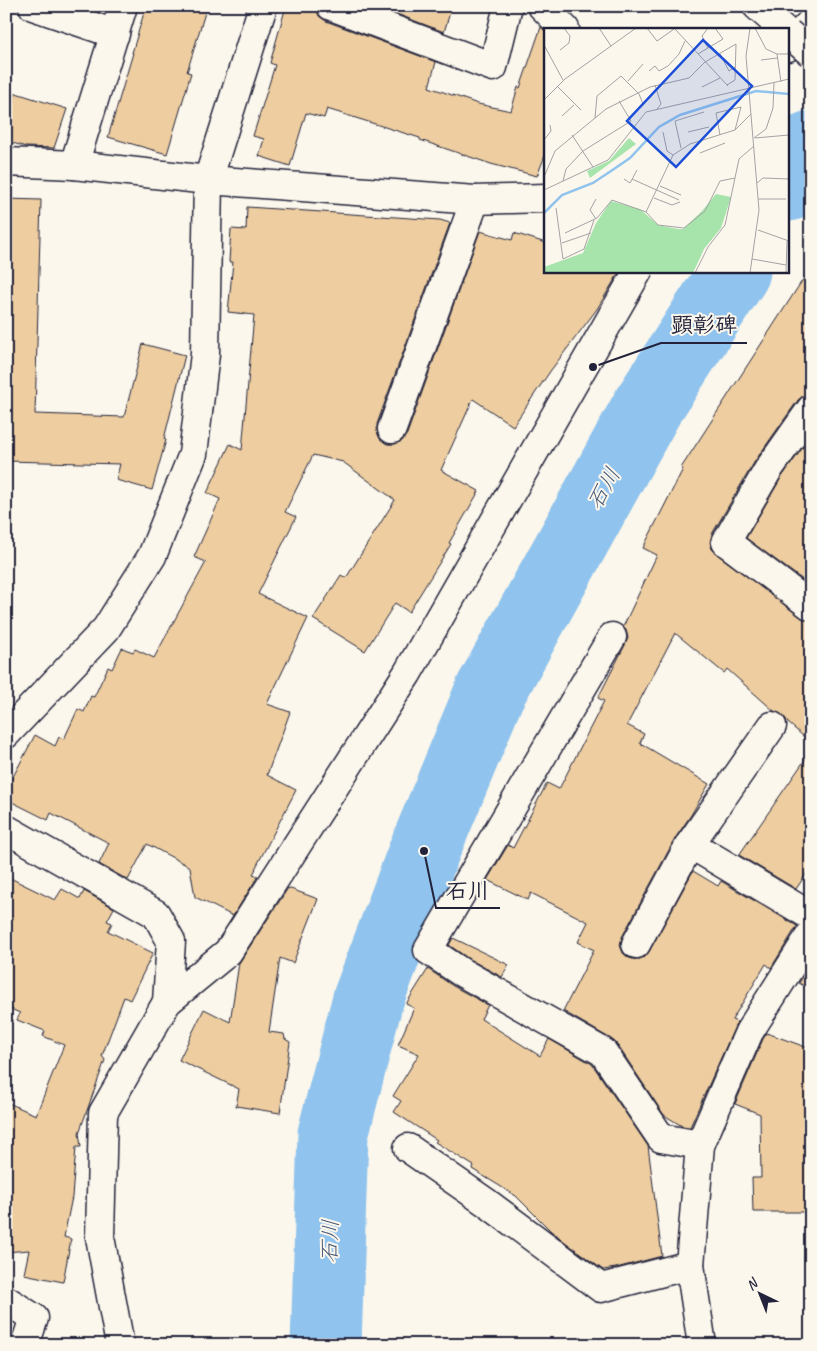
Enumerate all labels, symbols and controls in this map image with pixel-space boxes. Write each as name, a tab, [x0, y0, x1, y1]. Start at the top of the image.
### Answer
inset map	[544, 28, 790, 272]
callout: 顕彰碑	[661, 306, 747, 343]
text: 顕彰碑	[671, 311, 737, 339]
water label: 石川	[581, 462, 627, 515]
callout: 石川	[436, 871, 500, 908]
text: 石川	[446, 877, 490, 905]
water label: 石川	[315, 1219, 345, 1264]
north arrow	[734, 1268, 784, 1318]
text: N	[743, 1274, 762, 1294]

